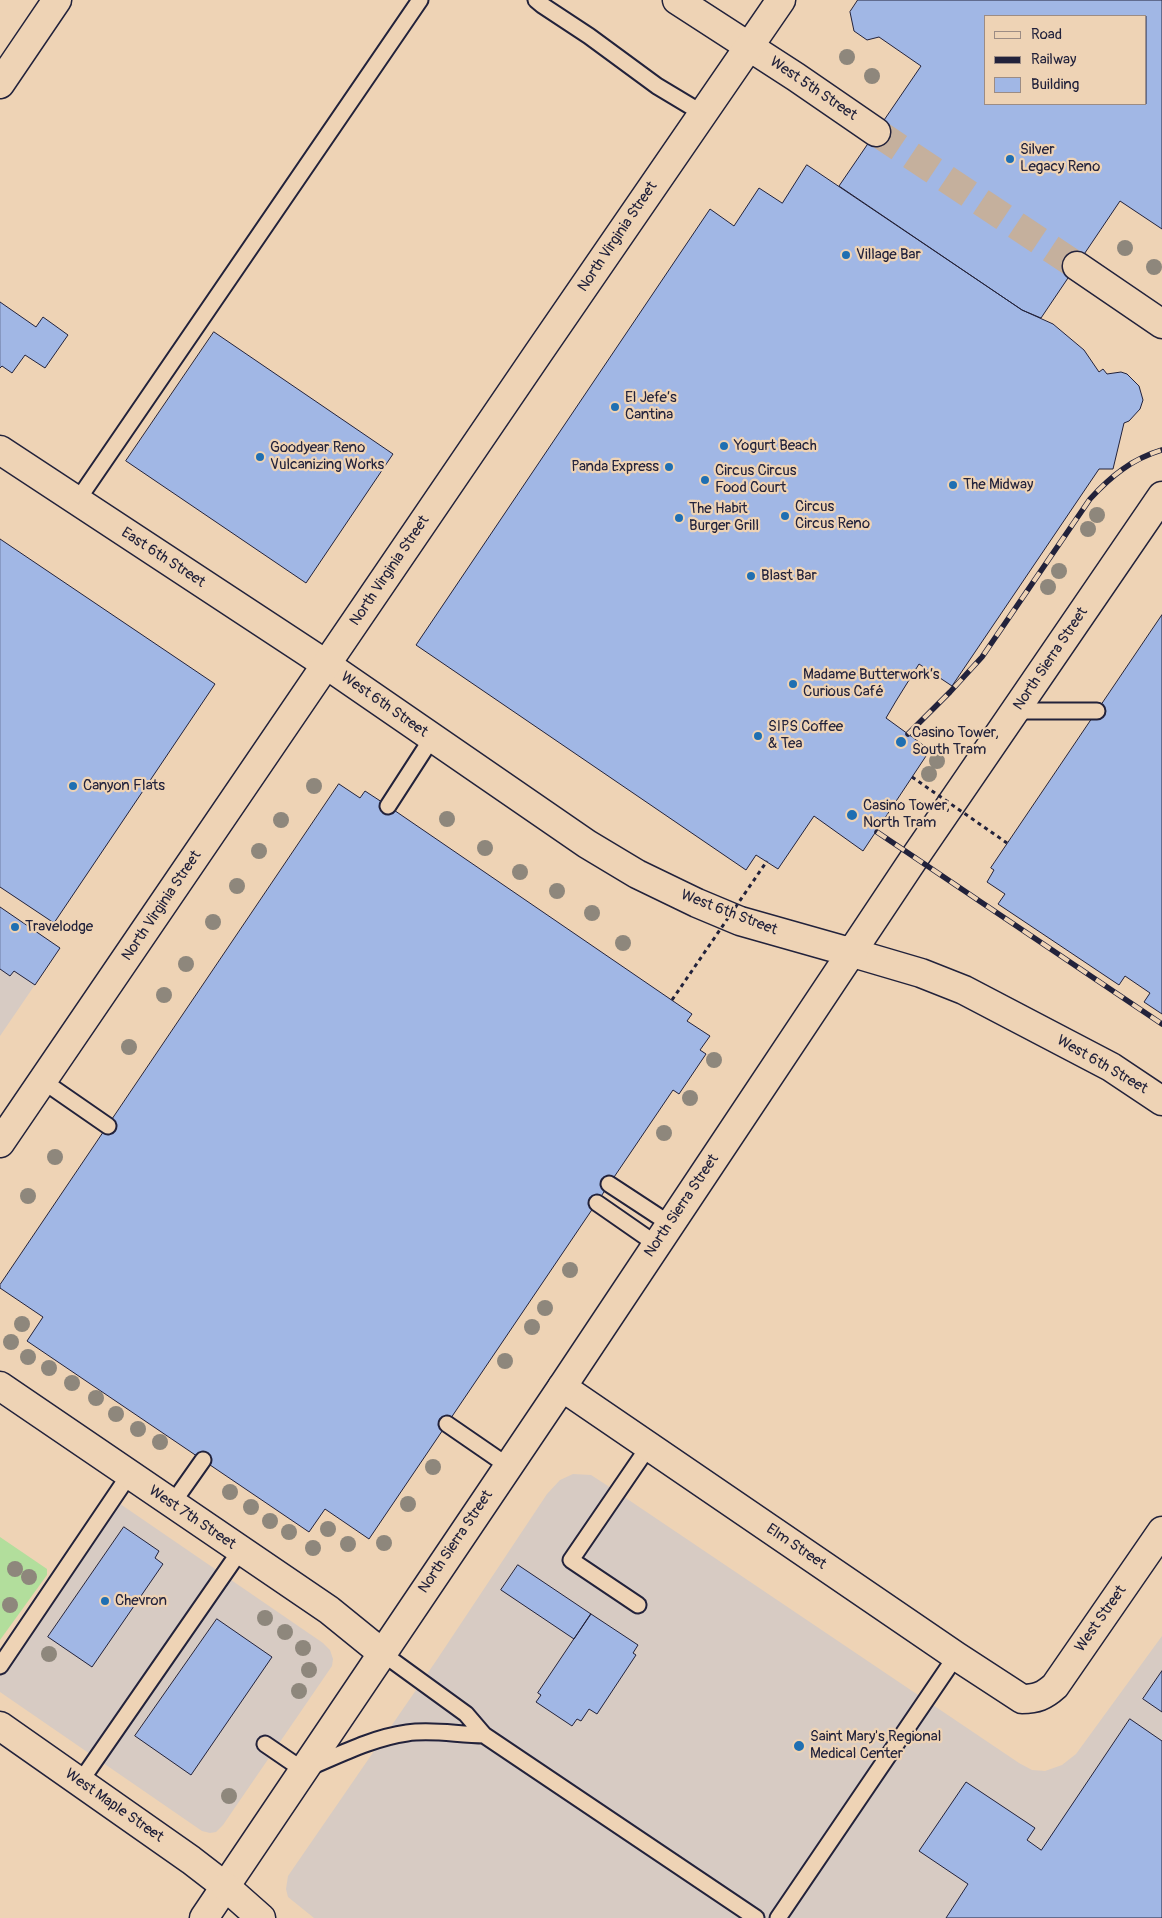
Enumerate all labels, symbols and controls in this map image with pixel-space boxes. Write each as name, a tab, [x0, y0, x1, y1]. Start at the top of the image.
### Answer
legend	[984, 15, 1147, 105]
text: Road	[1031, 25, 1062, 44]
text: Railway	[1031, 50, 1076, 69]
street label: West 5th Street	[766, 53, 860, 125]
text: Building	[1031, 75, 1079, 94]
place label: Silver Legacy Reno	[1020, 141, 1100, 176]
marker: Silver Legacy Reno	[1004, 153, 1016, 165]
street label: North Virginia Street	[574, 178, 662, 296]
place label: Village Bar	[856, 246, 921, 264]
marker: Village Bar	[840, 249, 852, 261]
place label: El Jefe’s Cantina	[625, 389, 677, 424]
marker: El Jefe’s Cantina	[609, 401, 621, 413]
place label: Yogurt Beach	[734, 437, 817, 455]
place label: Goodyear Reno Vulcanizing Works	[270, 439, 384, 474]
marker: Yogurt Beach	[718, 440, 730, 452]
marker: Goodyear Reno Vulcanizing Works	[254, 451, 266, 463]
place label: Panda Express	[571, 458, 659, 476]
marker: Panda Express	[663, 461, 675, 473]
place label: Circus Circus Food Court	[715, 462, 797, 497]
marker: Circus Circus Food Court	[699, 474, 711, 486]
place label: The Midway	[963, 476, 1033, 494]
marker: The Midway	[947, 479, 959, 491]
place label: Circus Circus Reno	[795, 498, 870, 533]
place label: The Habit Burger Grill	[689, 500, 759, 535]
marker: Circus Circus Reno	[779, 510, 791, 522]
street label: North Virginia Street	[346, 512, 434, 630]
marker: The Habit Burger Grill	[673, 512, 685, 524]
street label: East 6th Street	[118, 524, 208, 592]
place label: Blast Bar	[761, 567, 817, 585]
marker: Blast Bar	[745, 570, 757, 582]
street label: North Sierra Street	[1010, 604, 1092, 714]
place label: Madame Butterwork’s Curious Café	[803, 666, 940, 701]
street label: West 6th Street	[337, 668, 431, 742]
marker: Madame Butterwork’s Curious Café	[787, 678, 799, 690]
place label: SIPS Coffee & Tea	[768, 718, 843, 753]
place label: Casino Tower, South Tram	[912, 724, 999, 759]
marker: SIPS Coffee & Tea	[752, 730, 764, 742]
marker: Casino Tower, South Tram	[894, 735, 908, 749]
place label: Canyon Flats	[83, 777, 165, 795]
marker: Canyon Flats	[67, 780, 79, 792]
place label: Casino Tower, North Tram	[863, 797, 950, 832]
marker: Casino Tower, North Tram	[845, 808, 859, 822]
street label: North Virginia Street	[118, 847, 206, 965]
street label: West 6th Street	[678, 886, 780, 940]
place label: Travelodge	[25, 918, 93, 936]
marker: Travelodge	[9, 921, 21, 933]
street label: West 6th Street	[1053, 1032, 1151, 1098]
street label: North Sierra Street	[641, 1151, 723, 1261]
street label: West 7th Street	[145, 1482, 239, 1554]
street label: North Sierra Street	[415, 1487, 497, 1597]
street label: Elm Street	[763, 1520, 829, 1574]
street label: West Street	[1072, 1582, 1130, 1656]
place label: Chevron	[115, 1592, 167, 1610]
marker: Chevron	[99, 1595, 111, 1607]
place label: Saint Mary's Regional Medical Center	[810, 1728, 941, 1763]
marker: Saint Mary's Regional Medical Center	[792, 1739, 806, 1753]
street label: West Maple Street	[61, 1765, 167, 1847]

